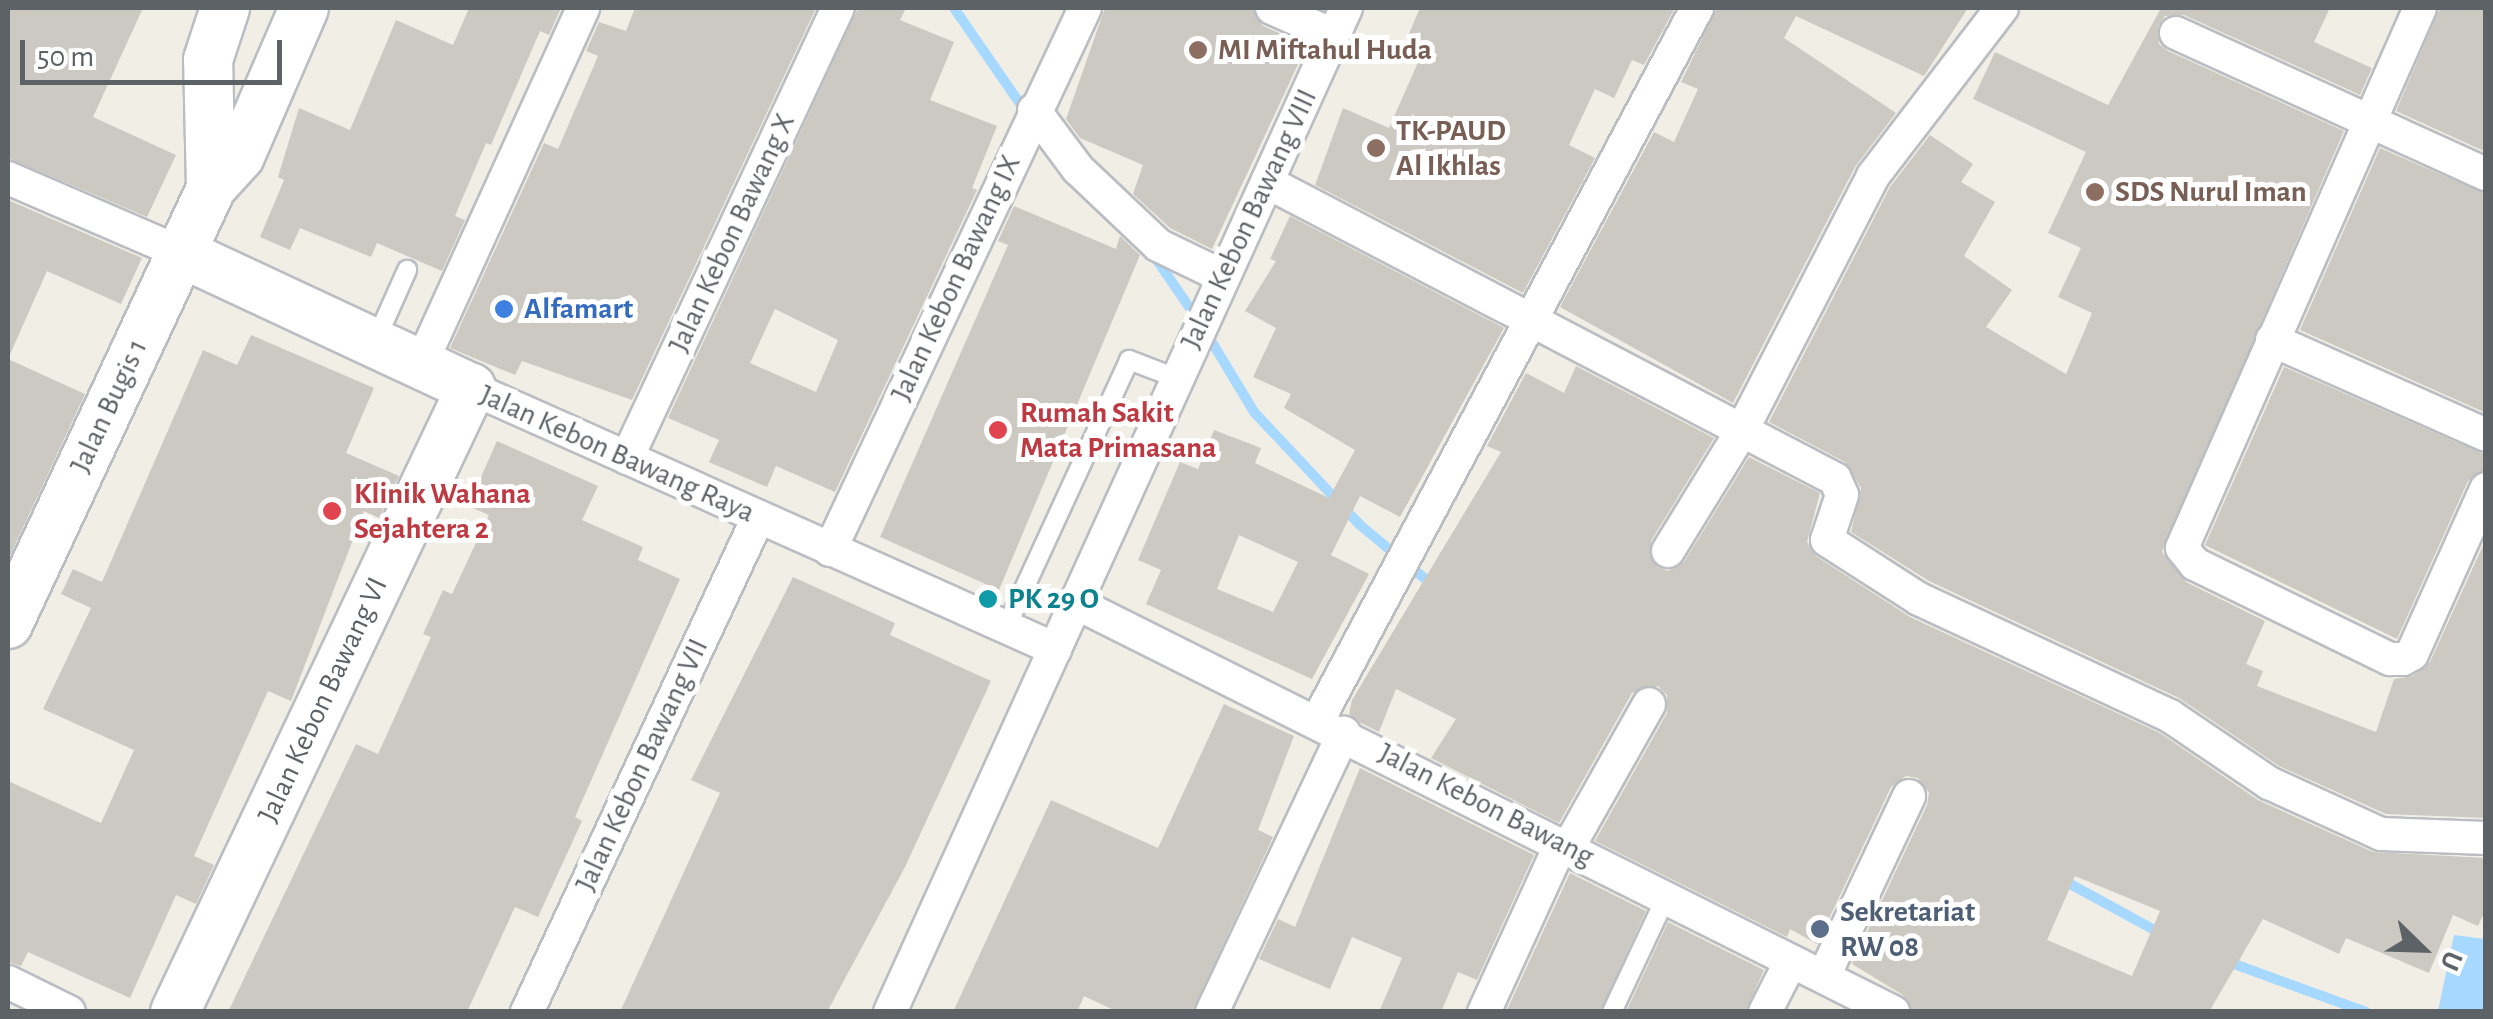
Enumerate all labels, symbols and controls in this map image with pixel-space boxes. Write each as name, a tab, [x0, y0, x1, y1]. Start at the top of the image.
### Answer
scale bar	[25, 20, 288, 82]
place label: MI Miftahul Huda	[1218, 32, 1432, 68]
marker: MI Miftahul Huda	[1187, 39, 1209, 61]
text: 50 m	[37, 42, 94, 72]
street label: Jalan Kebon Bawang VIII	[1173, 83, 1325, 355]
street label: Jalan Kebon Bawang X	[661, 108, 803, 358]
place label: TK-PAUD Al Ikhlas	[1396, 113, 1506, 184]
marker: TK-PAUD Al Ikhlas	[1365, 137, 1387, 159]
street label: Jalan Kebon Bawang IX	[883, 149, 1029, 407]
place label: SDS Nurul Iman	[2115, 174, 2307, 210]
marker: SDS Nurul Iman	[2084, 181, 2106, 203]
place label: Alfamart	[524, 291, 633, 327]
marker: Alfamart	[493, 298, 515, 320]
street label: Jalan Bugis 1	[62, 333, 156, 479]
street label: Jalan Kebon Bawang Raya	[474, 377, 760, 531]
place label: Rumah Sakit Mata Primasana	[1020, 395, 1216, 466]
marker: Rumah Sakit Mata Primasana	[985, 417, 1011, 443]
place label: Klinik Wahana Sejahtera 2	[354, 476, 531, 546]
marker: Klinik Wahana Sejahtera 2	[319, 498, 345, 524]
street label: Jalan Kebon Bawang VI	[250, 572, 396, 828]
place label: PK 29 O	[1008, 581, 1099, 617]
marker: PK 29 O	[977, 588, 999, 610]
street label: Jalan Kebon Bawang VII	[568, 633, 716, 897]
street label: Jalan Kebon Bawang	[1372, 735, 1600, 875]
place label: Sekretariat RW 08	[1840, 894, 1975, 964]
north arrow	[2373, 899, 2473, 999]
marker: Sekretariat RW 08	[1809, 918, 1831, 940]
text: U	[2434, 947, 2467, 974]

